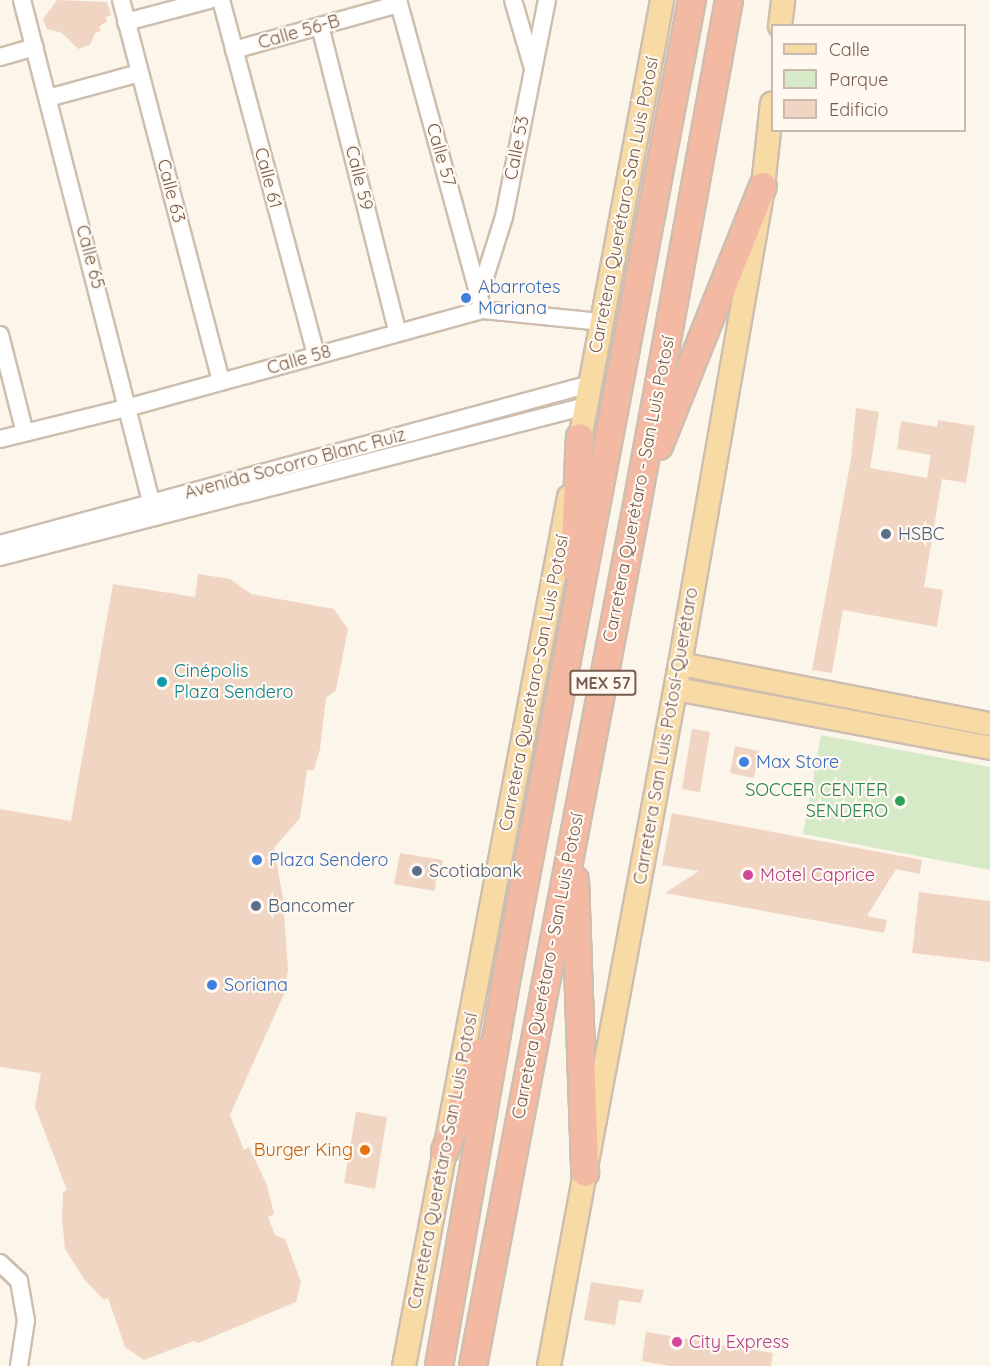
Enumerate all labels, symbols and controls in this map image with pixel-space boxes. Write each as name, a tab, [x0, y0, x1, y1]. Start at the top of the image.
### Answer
street label: Calle 56-B	[256, 10, 342, 54]
legend	[771, 24, 966, 132]
text: Calle	[829, 38, 870, 61]
street label: Carretera Querétaro-San Luis Potosí	[585, 55, 663, 355]
text: Parque	[829, 68, 888, 91]
text: Edificio	[829, 98, 888, 121]
street label: Calle 53	[500, 114, 534, 182]
street label: Calle 57	[422, 121, 460, 189]
street label: Calle 59	[341, 144, 377, 212]
street label: Calle 61	[250, 145, 286, 211]
street label: Calle 63	[152, 157, 190, 225]
street label: Calle 65	[71, 223, 109, 291]
place label: Abarrotes Mariana	[478, 277, 560, 320]
marker: Abarrotes Mariana	[459, 291, 473, 305]
street label: Carretera Querétaro - San Luis Potosí	[599, 334, 679, 644]
street label: Calle 58	[265, 341, 333, 379]
street label: Avenida Socorro Blanc Ruiz	[182, 424, 408, 504]
place label: HSBC	[898, 523, 945, 545]
marker: HSBC	[879, 527, 893, 541]
street label: Carretera Querétaro-San Luis Potosí	[495, 533, 573, 833]
street label: Carretera San Luis Potosí-Querétaro	[629, 586, 703, 886]
place label: Cinépolis Plaza Sendero	[174, 661, 293, 704]
road number: MEX 57	[568, 670, 638, 696]
marker: Cinépolis Plaza Sendero	[155, 675, 169, 689]
place label: Max Store	[756, 751, 839, 773]
marker: Max Store	[737, 755, 751, 769]
place label: SOCCER CENTER SENDERO	[745, 780, 888, 822]
marker: SOCCER CENTER SENDERO	[893, 794, 907, 808]
street label: Carretera Querétaro - San Luis Potosí	[508, 811, 588, 1121]
place label: Plaza Sendero	[269, 849, 388, 871]
marker: Plaza Sendero	[250, 853, 264, 867]
place label: Scotiabank	[429, 860, 522, 882]
marker: Scotiabank	[410, 864, 424, 878]
place label: Motel Caprice	[760, 864, 875, 886]
marker: Motel Caprice	[741, 868, 755, 882]
place label: Bancomer	[268, 895, 355, 917]
marker: Bancomer	[249, 899, 263, 913]
place label: Soriana	[224, 974, 288, 996]
marker: Soriana	[205, 978, 219, 992]
street label: Carretera Querétaro-San Luis Potosí	[404, 1011, 482, 1311]
place label: Burger King	[254, 1139, 353, 1161]
marker: Burger King	[358, 1143, 372, 1157]
place label: City Express	[689, 1331, 789, 1353]
marker: City Express	[670, 1335, 684, 1349]

